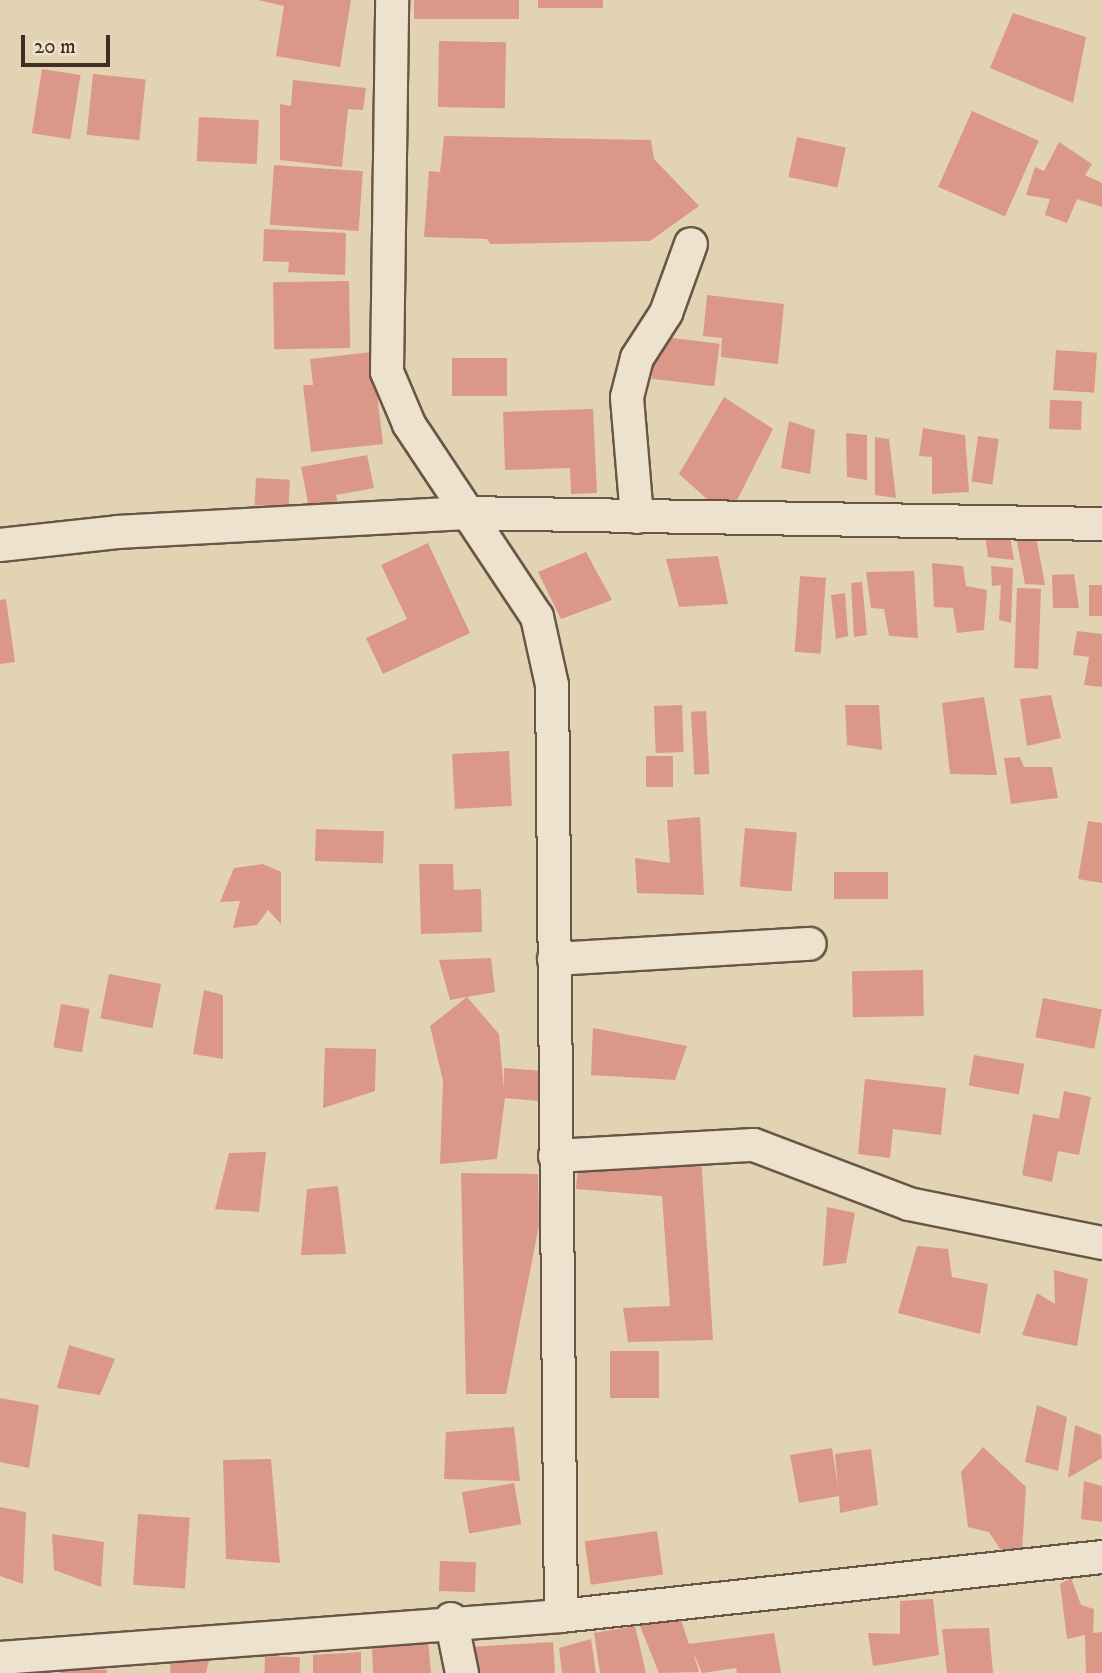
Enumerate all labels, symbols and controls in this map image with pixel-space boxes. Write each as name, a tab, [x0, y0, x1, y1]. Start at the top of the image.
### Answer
scale bar	[24, 21, 114, 65]
text: 20 m	[34, 34, 76, 60]

